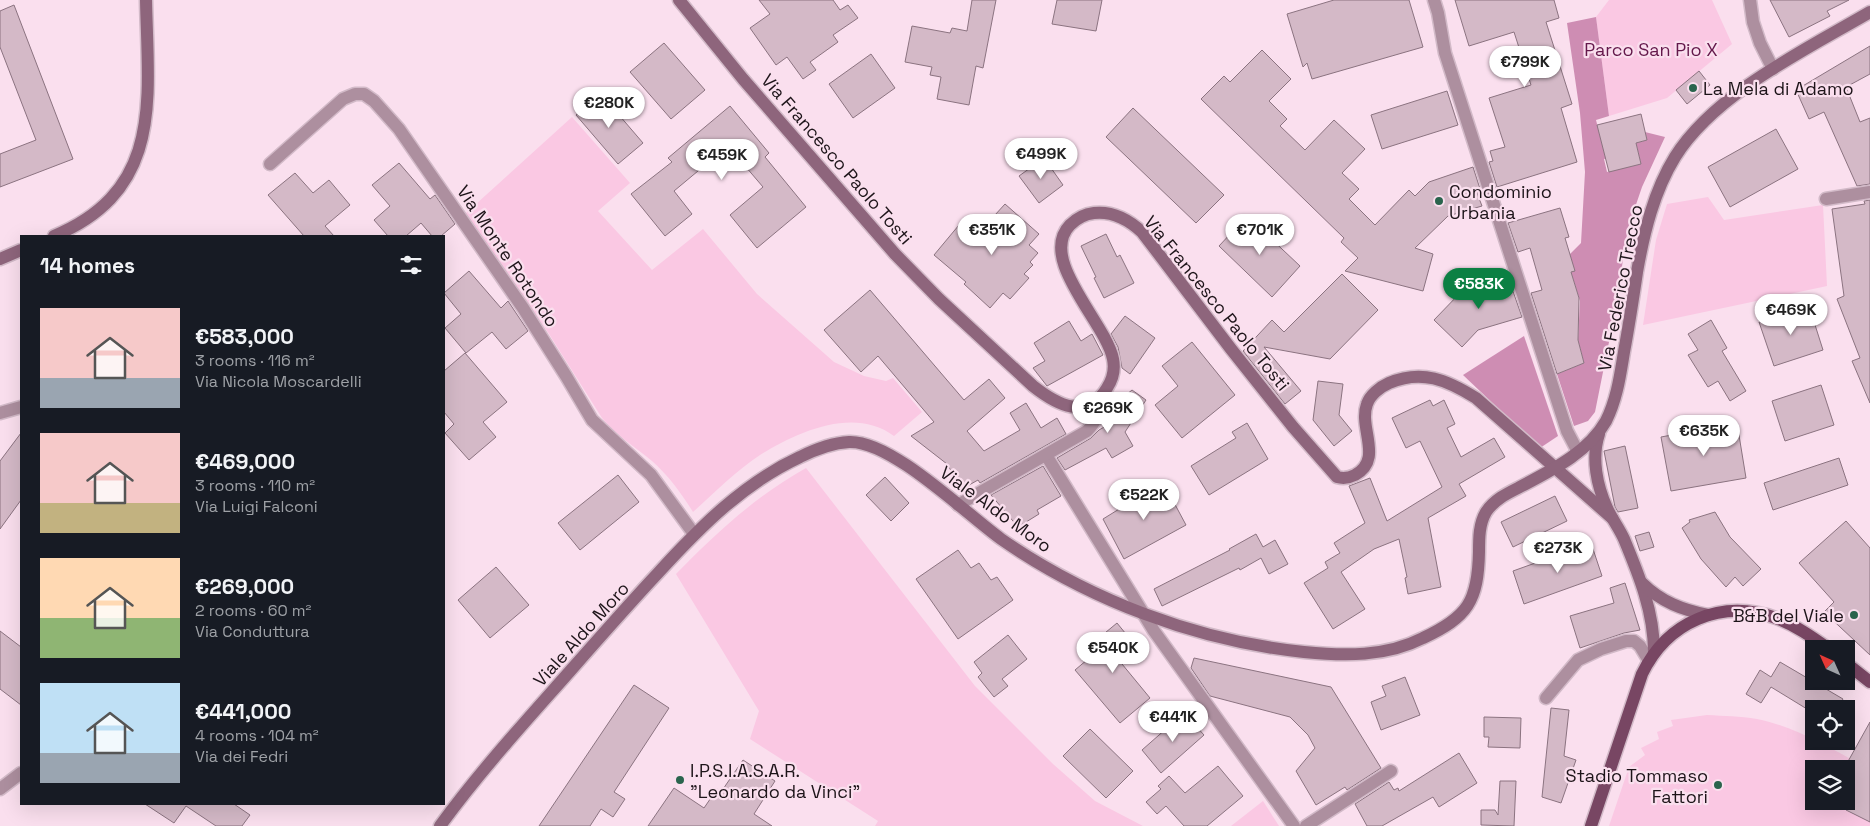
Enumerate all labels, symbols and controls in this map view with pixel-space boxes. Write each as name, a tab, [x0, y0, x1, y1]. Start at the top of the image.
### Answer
park label: Parco San Pio X	[1584, 38, 1718, 61]
pin: €799K	[1490, 46, 1560, 88]
text: €799K	[1500, 51, 1550, 72]
street label: Via Francesco Paolo Tosti	[756, 69, 918, 249]
place label: La Mela di Adamo	[1703, 77, 1854, 100]
marker: La Mela di Adamo	[1687, 82, 1699, 94]
pin: €280K	[574, 86, 644, 129]
text: €280K	[584, 92, 634, 113]
pin: €459K	[687, 138, 757, 181]
pin: €499K	[1006, 138, 1076, 180]
text: €499K	[1016, 143, 1066, 164]
text: €459K	[697, 144, 747, 165]
place label: Condominio Urbania	[1449, 180, 1552, 224]
street label: Via Monte Rotondo	[452, 181, 564, 331]
marker: Condominio Urbania	[1433, 195, 1445, 207]
street label: Via Federico Trecco	[1593, 203, 1647, 373]
street label: Via Francesco Paolo Tosti	[1139, 211, 1295, 395]
pin: €351K	[957, 214, 1027, 256]
pin: €701K	[1225, 214, 1295, 256]
text: €351K	[968, 219, 1016, 240]
text: €701K	[1236, 219, 1284, 240]
icon: filters	[397, 251, 425, 279]
text: 14 homes	[40, 252, 135, 279]
pin: €583K	[1444, 268, 1514, 310]
text: €583K	[1454, 273, 1504, 294]
pin: €469K	[1756, 294, 1826, 336]
text: €469K	[1766, 299, 1816, 320]
text: €583,000	[195, 323, 294, 350]
icon: home	[80, 328, 140, 388]
text: 3 rooms · 116 m²	[195, 350, 315, 371]
text: Via Nicola Moscardelli	[195, 371, 362, 392]
pin: €269K	[1073, 392, 1143, 434]
text: €269K	[1083, 397, 1133, 418]
pin: €635K	[1669, 414, 1739, 457]
text: €635K	[1679, 420, 1729, 441]
text: €469,000	[195, 448, 295, 475]
icon: home	[80, 453, 140, 513]
street label: Viale Aldo Moro	[936, 461, 1056, 557]
text: 3 rooms · 110 m²	[195, 475, 315, 496]
pin: €522K	[1109, 478, 1179, 521]
text: €522K	[1119, 484, 1169, 505]
text: Via Luigi Falconi	[195, 496, 318, 517]
pin: €273K	[1523, 532, 1593, 574]
text: €273K	[1534, 537, 1582, 558]
text: €269,000	[195, 573, 294, 600]
street label: Viale Aldo Moro	[528, 577, 634, 691]
icon: home	[80, 578, 140, 638]
text: 2 rooms · 60 m²	[195, 600, 311, 621]
place label: B&B del Viale	[1733, 604, 1844, 627]
marker: B&B del Viale	[1848, 609, 1860, 621]
text: Via Conduttura	[195, 621, 309, 642]
pin: €540K	[1078, 632, 1148, 674]
text: €540K	[1087, 637, 1139, 658]
north arrow	[1805, 640, 1855, 690]
map controls	[1805, 640, 1855, 810]
text: €441,000	[195, 698, 291, 725]
pin: €441K	[1138, 700, 1208, 743]
button: locate	[1805, 700, 1855, 750]
icon: home	[80, 703, 140, 763]
text: €441K	[1149, 706, 1197, 727]
text: 4 rooms · 104 m²	[195, 725, 319, 746]
text: Via dei Fedri	[195, 746, 288, 767]
place label: I.P.S.I.A.S.A.R. "Leonardo da Vinci"	[690, 759, 860, 803]
button: layers	[1805, 760, 1855, 810]
place label: Stadio Tommaso Fattori	[1566, 764, 1708, 808]
marker: I.P.S.I.A.S.A.R. "Leonardo da Vinci"	[674, 774, 686, 786]
marker: Stadio Tommaso Fattori	[1712, 779, 1724, 791]

